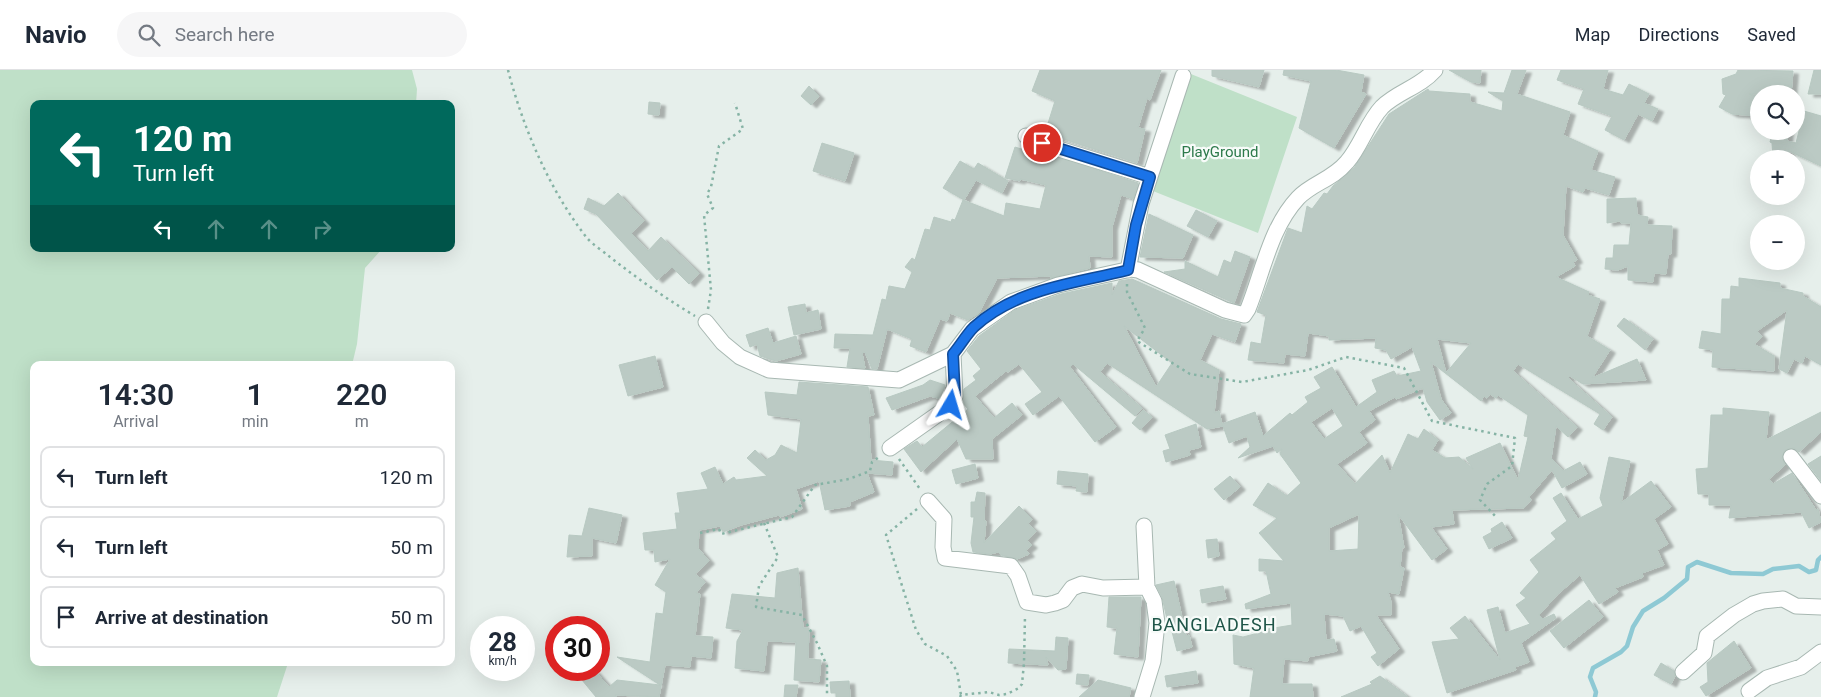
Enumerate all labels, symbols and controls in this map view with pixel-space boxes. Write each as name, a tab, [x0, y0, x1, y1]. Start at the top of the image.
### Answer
search box	[117, 12, 467, 57]
text: Navio	[25, 21, 87, 49]
icon: search	[135, 21, 163, 49]
text: Search here	[175, 23, 275, 46]
text: Map	[1575, 24, 1610, 45]
text: Directions	[1638, 24, 1719, 45]
text: Saved	[1747, 24, 1796, 45]
map controls	[1750, 85, 1805, 270]
button: search	[1750, 85, 1805, 140]
text: 120 m	[133, 119, 232, 160]
icon: left	[50, 120, 115, 185]
pin	[1021, 122, 1063, 164]
icon: arrive	[1028, 129, 1056, 157]
park label: PlayGround	[1182, 143, 1258, 161]
button: +	[1750, 150, 1805, 205]
text: Turn left	[133, 161, 214, 186]
icon: left	[149, 215, 177, 243]
icon: ahead	[202, 215, 230, 243]
icon: ahead	[255, 215, 283, 243]
icon: right	[308, 215, 336, 243]
button: −	[1750, 215, 1805, 270]
text: 14:30	[98, 377, 174, 412]
text: 1	[247, 377, 264, 412]
text: 220	[336, 377, 387, 412]
position arrow	[924, 378, 976, 430]
text: Arrival	[113, 412, 159, 431]
text: min	[242, 412, 269, 431]
text: m	[355, 412, 369, 431]
icon: left	[52, 463, 80, 491]
text: Turn left	[95, 466, 168, 489]
text: 120 m	[380, 466, 433, 489]
icon: left	[52, 533, 80, 561]
text: Turn left	[95, 536, 168, 559]
text: 50 m	[390, 536, 433, 559]
icon: arrive	[52, 603, 80, 631]
text: Arrive at destination	[95, 606, 268, 629]
text: 50 m	[390, 606, 433, 629]
district label: BANGLADESH	[1151, 614, 1277, 635]
speed limit sign: 30	[545, 616, 610, 681]
text: 28	[488, 628, 517, 657]
text: km/h	[488, 654, 517, 668]

